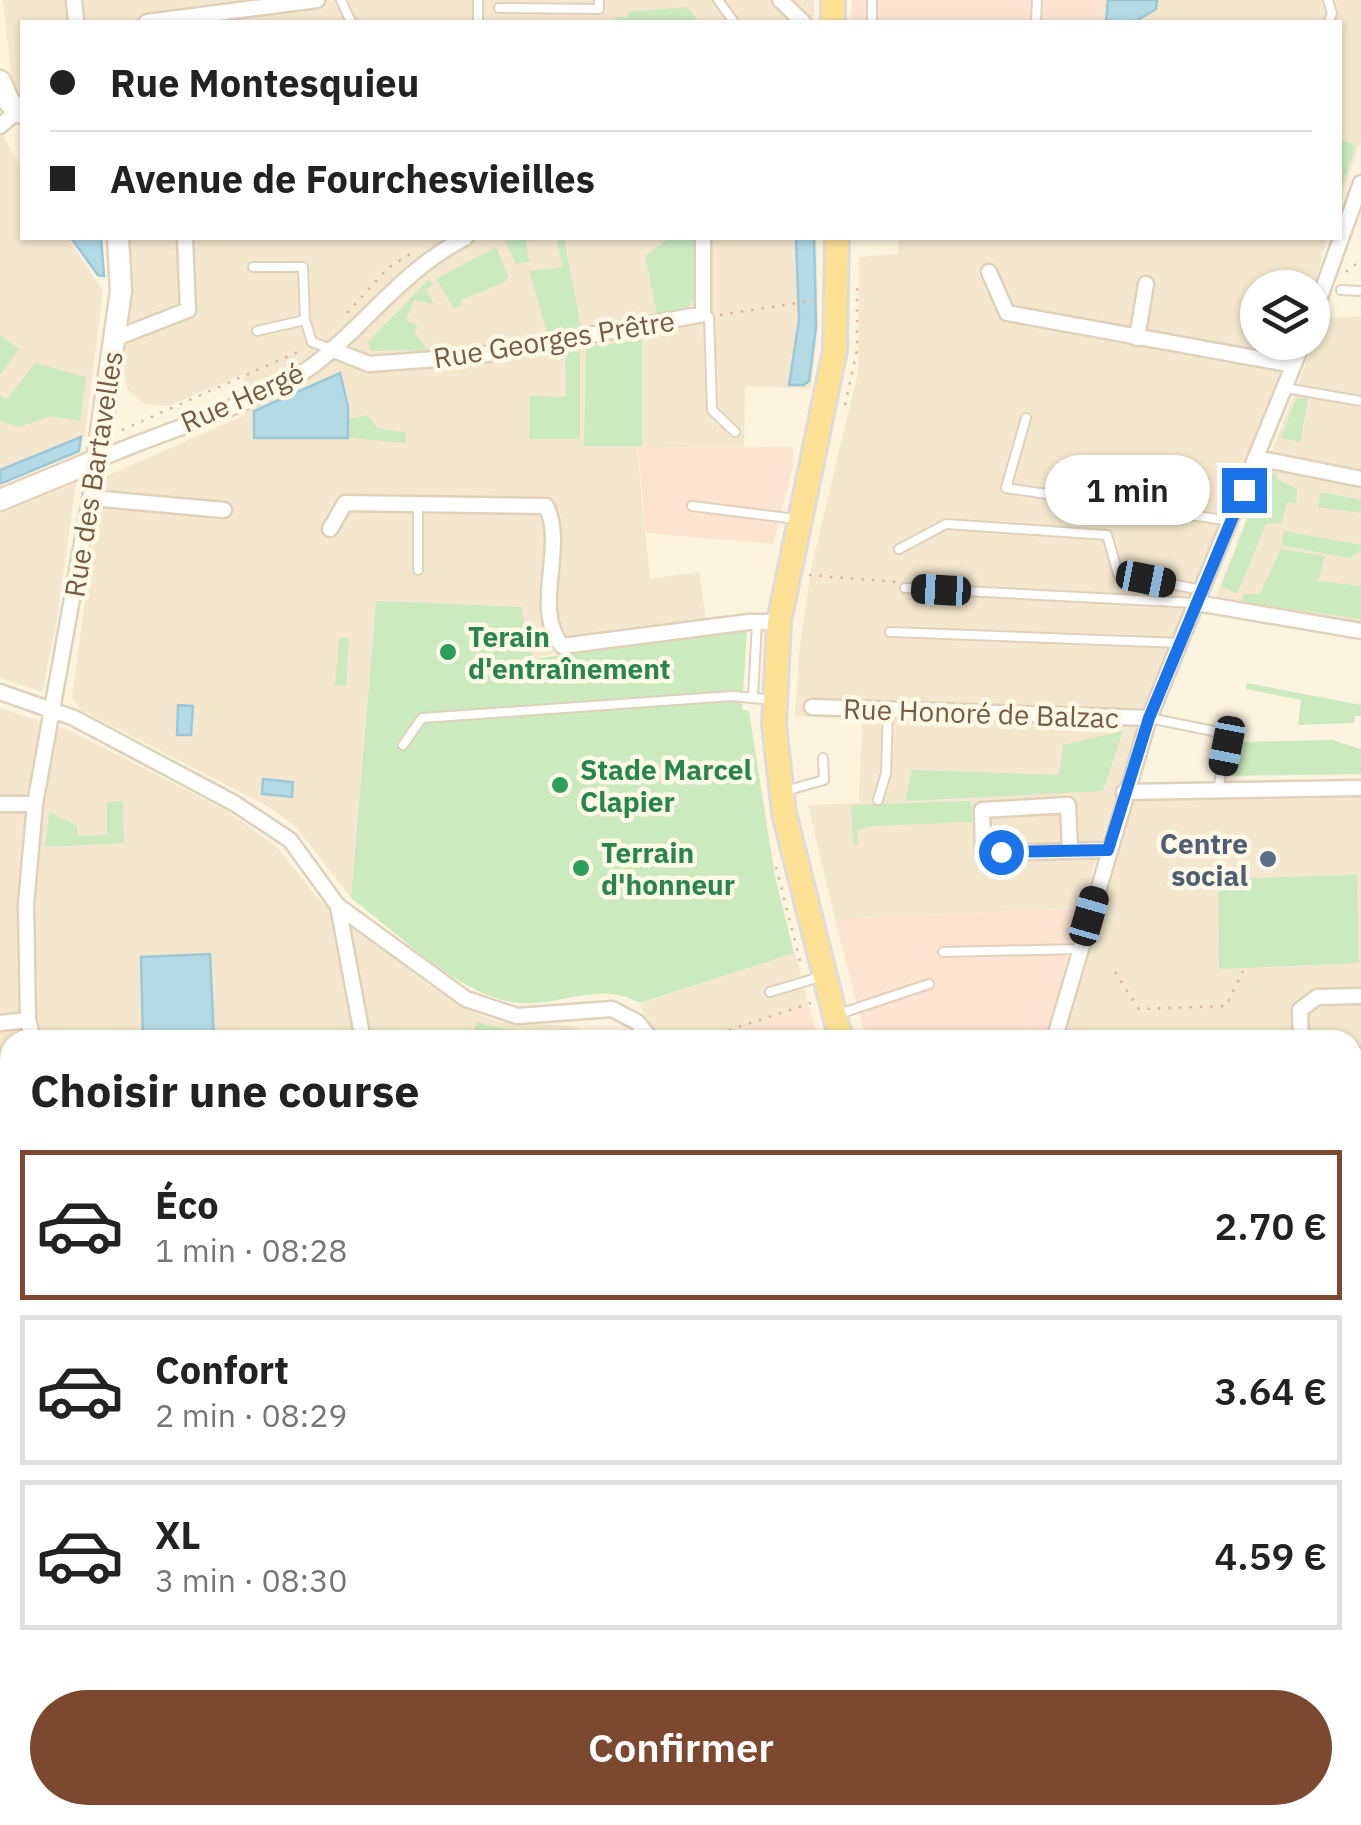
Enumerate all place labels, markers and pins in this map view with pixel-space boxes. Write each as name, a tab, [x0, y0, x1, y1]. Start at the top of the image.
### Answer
place label: Terain d'entraînement	[468, 618, 671, 687]
marker: Terain d'entraînement	[437, 641, 459, 663]
place label: Stade Marcel Clapier	[580, 751, 752, 820]
marker: Stade Marcel Clapier	[549, 774, 571, 796]
place label: Centre social	[1160, 825, 1248, 894]
place label: Terrain d'honneur	[601, 834, 735, 903]
marker: Centre social	[1257, 848, 1279, 870]
marker: Terrain d'honneur	[570, 857, 592, 879]

